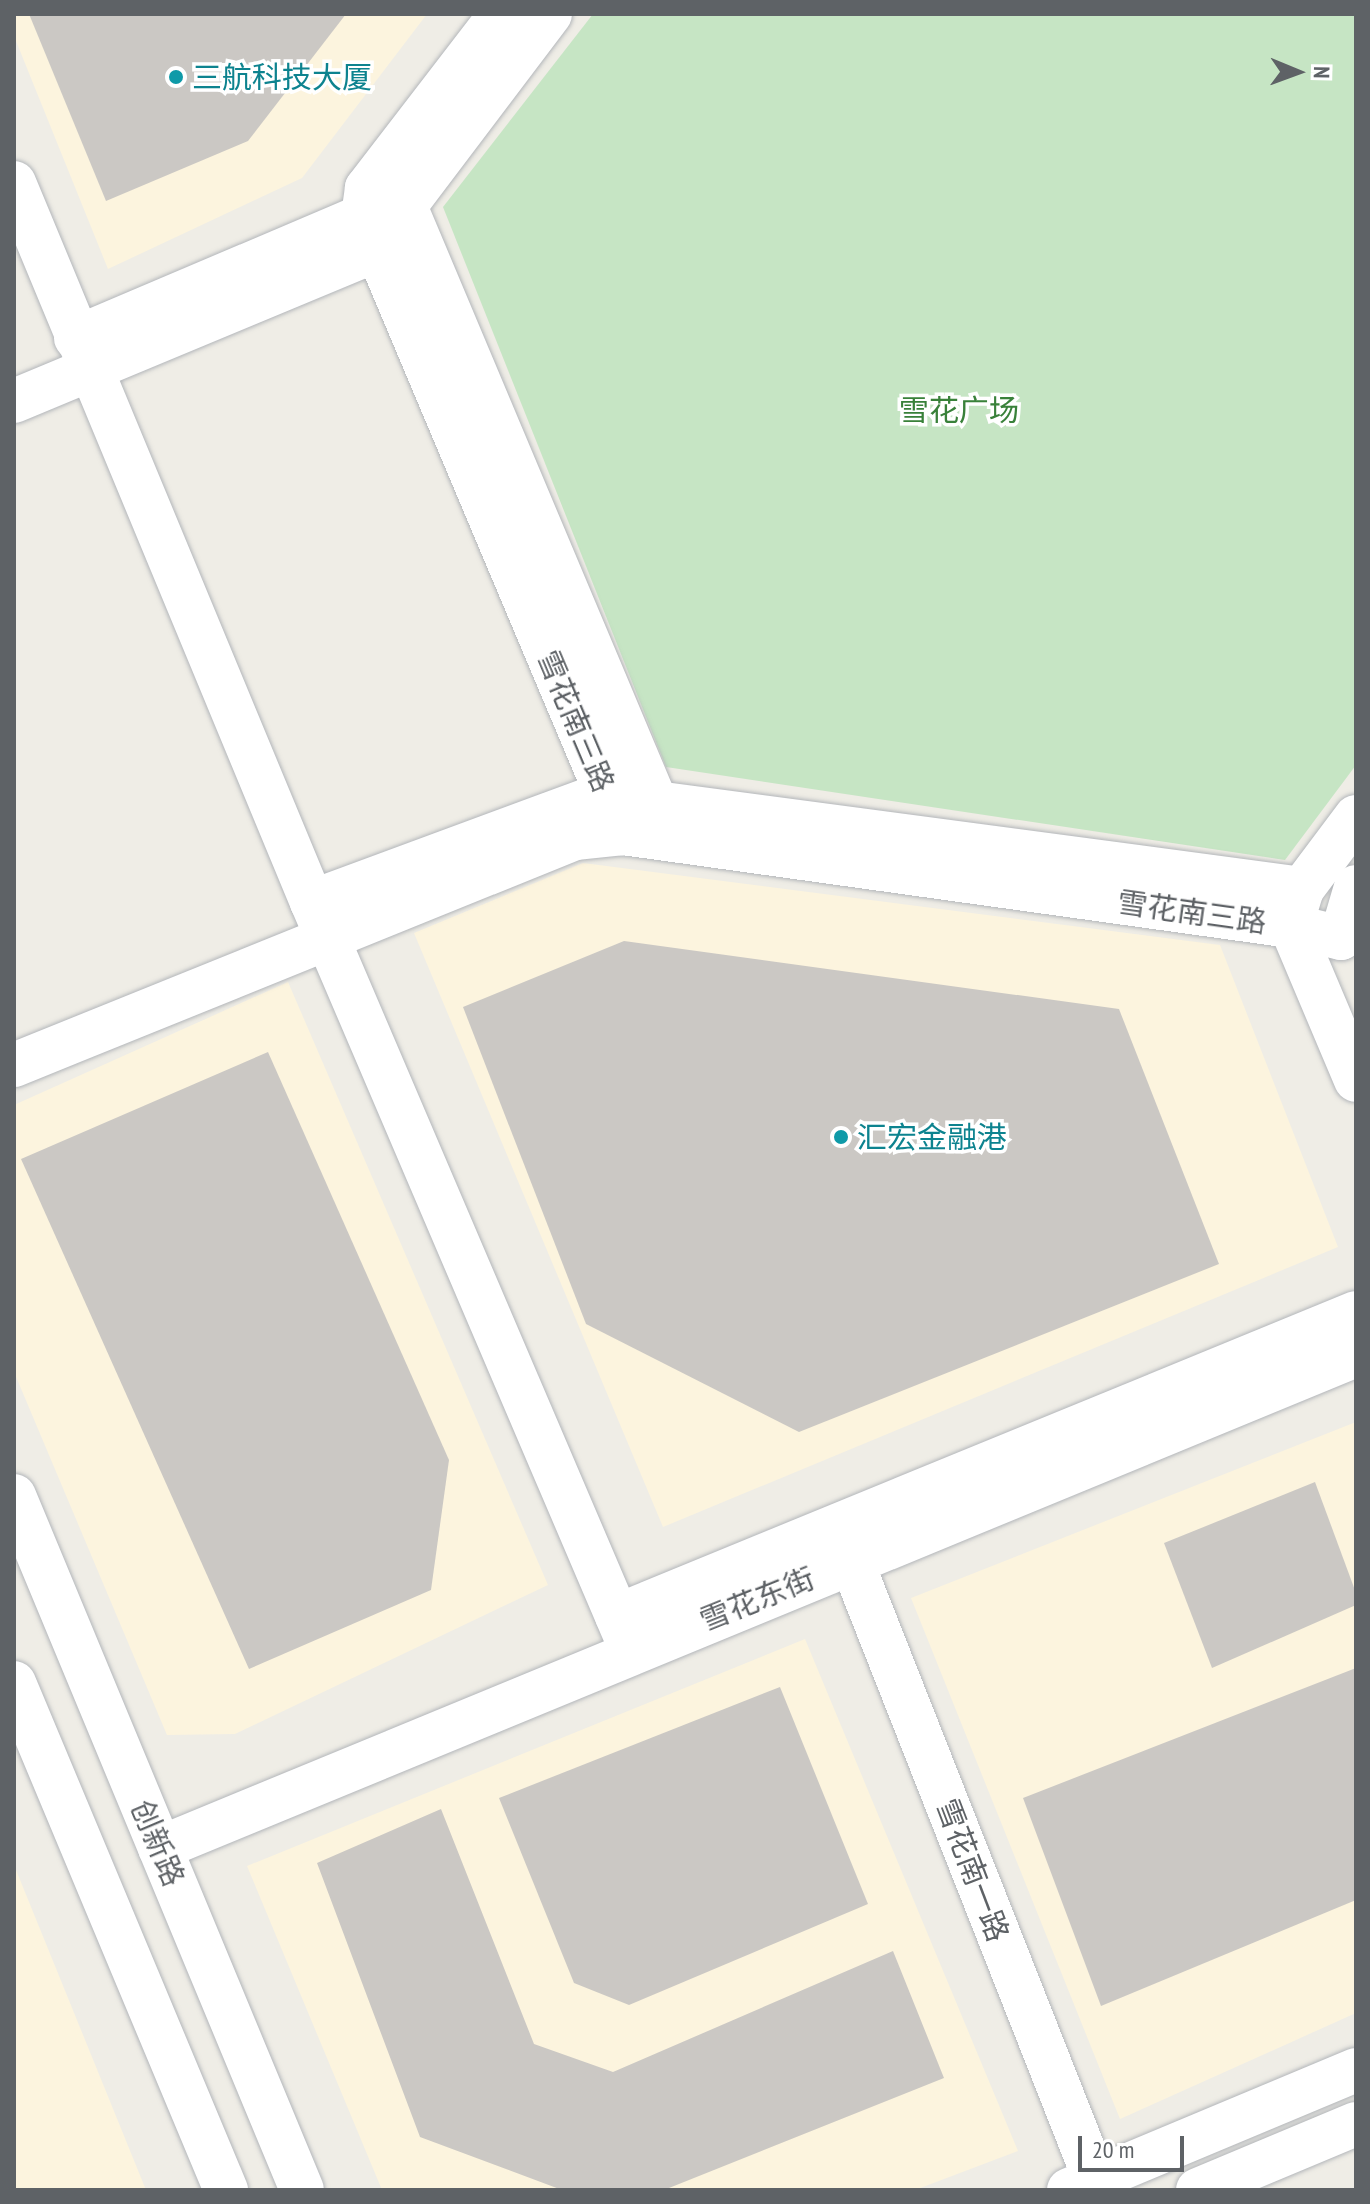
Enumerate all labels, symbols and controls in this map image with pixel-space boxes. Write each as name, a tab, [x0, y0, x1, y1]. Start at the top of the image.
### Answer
north arrow	[1258, 32, 1338, 112]
place label: 三航科技大厦	[192, 59, 372, 95]
text: N	[1308, 66, 1336, 79]
marker: 三航科技大厦	[167, 68, 185, 86]
park label: 雪花广场	[899, 392, 1019, 428]
street label: 雪花南三路	[530, 645, 622, 797]
street label: 雪花南三路	[1115, 884, 1269, 940]
place label: 汇宏金融港	[857, 1119, 1007, 1155]
marker: 汇宏金融港	[832, 1128, 850, 1146]
street label: 雪花东街	[695, 1560, 819, 1638]
street label: 雪花南一路	[929, 1794, 1017, 1946]
street label: 创新路	[124, 1795, 192, 1891]
scale bar	[1082, 2120, 1188, 2170]
text: 20 m	[1092, 2134, 1134, 2165]

